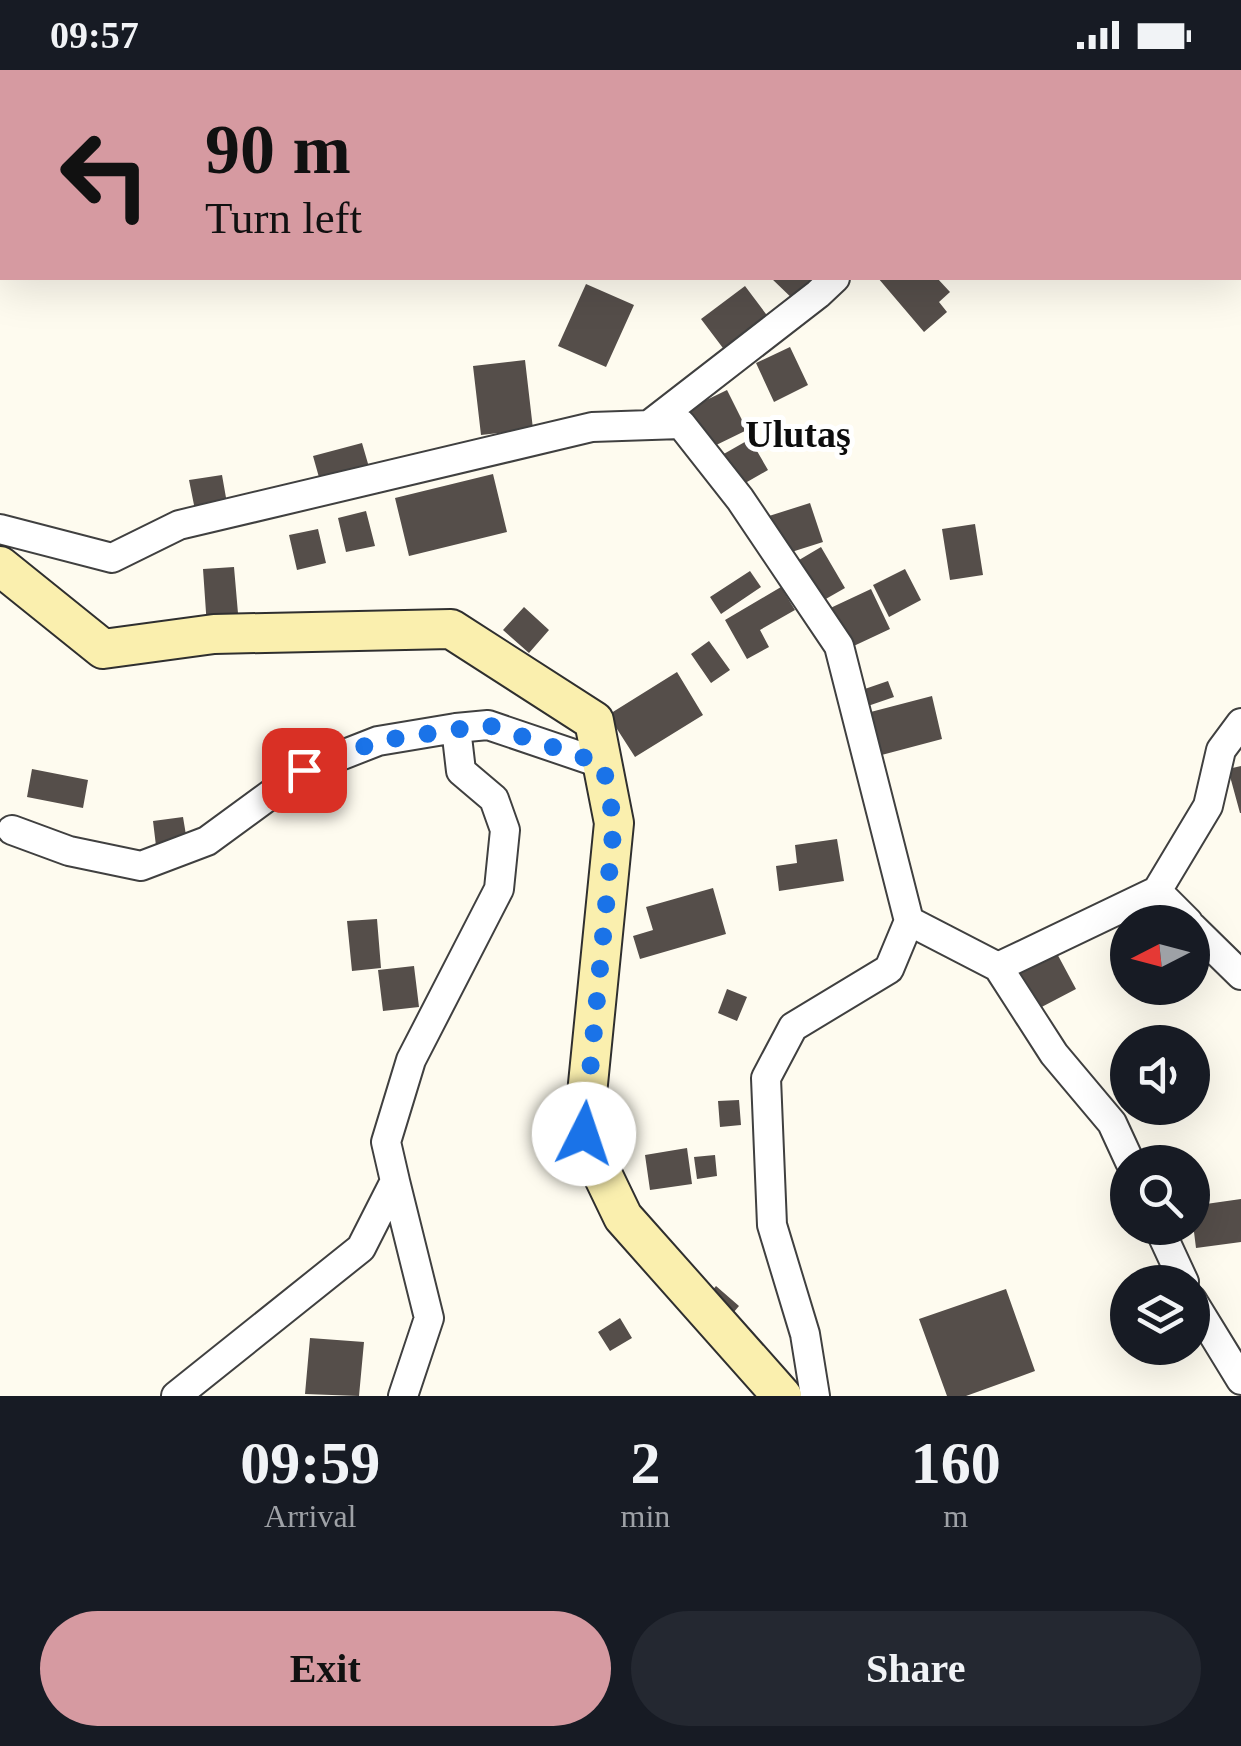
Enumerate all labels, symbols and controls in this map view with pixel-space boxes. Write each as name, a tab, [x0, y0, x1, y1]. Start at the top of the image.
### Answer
text: 09:57	[50, 14, 139, 56]
icon: left	[40, 110, 170, 240]
text: 90 m	[205, 111, 351, 188]
text: Turn left	[205, 193, 362, 243]
district label: Ulutaş	[745, 413, 851, 455]
pin	[262, 728, 347, 813]
icon: arrive	[277, 743, 332, 798]
north arrow	[1110, 905, 1210, 1005]
map controls	[1110, 905, 1210, 1365]
button: sound	[1110, 1025, 1210, 1125]
position arrow	[532, 1082, 636, 1186]
button: search	[1110, 1145, 1210, 1245]
button: layers	[1110, 1265, 1210, 1365]
text: 09:59	[240, 1430, 380, 1496]
text: 2	[630, 1430, 660, 1496]
text: 160	[911, 1430, 1001, 1496]
text: Arrival	[264, 1498, 356, 1534]
text: min	[621, 1498, 670, 1534]
text: m	[943, 1498, 968, 1534]
button: Exit	[40, 1611, 611, 1726]
button: Share	[631, 1611, 1201, 1726]

